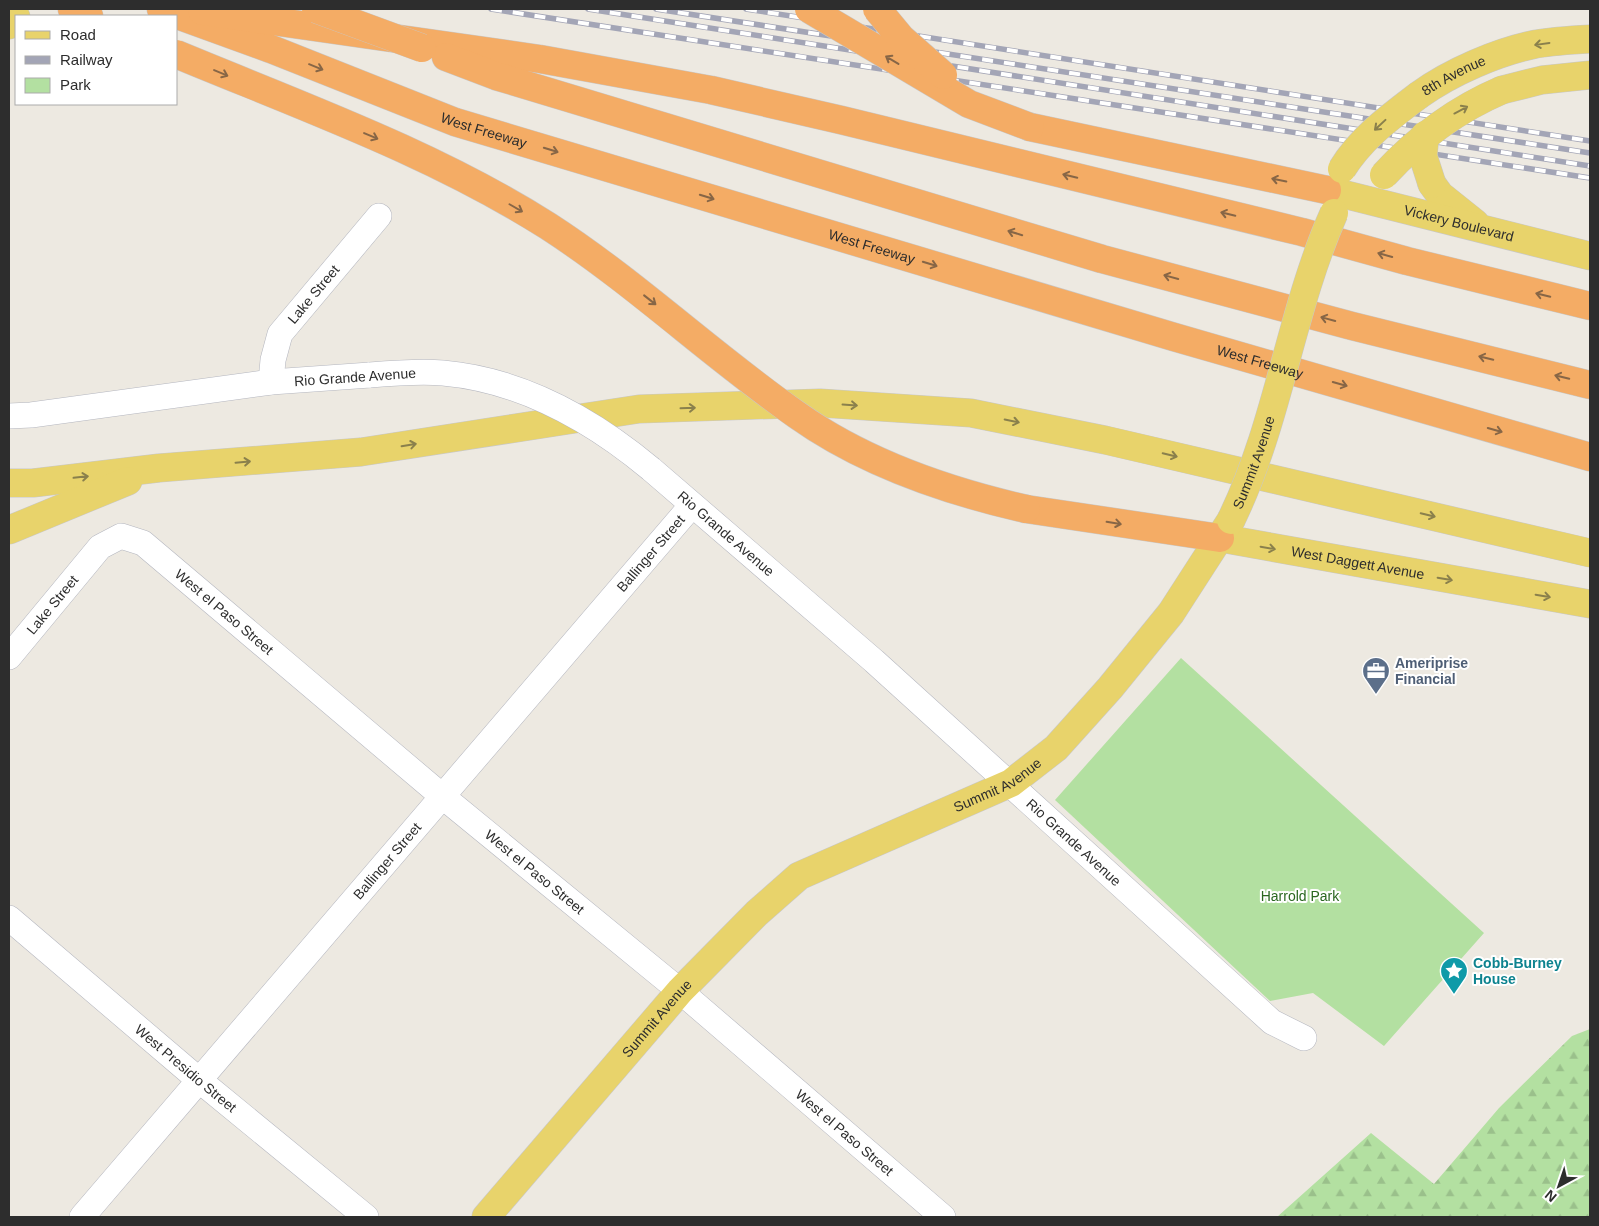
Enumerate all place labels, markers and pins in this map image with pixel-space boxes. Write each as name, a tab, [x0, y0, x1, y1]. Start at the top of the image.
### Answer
place label: Ameriprise Financial	[1395, 655, 1468, 687]
office icon: Ameriprise Financial	[1361, 656, 1391, 695]
place label: Cobb-Burney House	[1473, 955, 1562, 987]
place icon: Cobb-Burney House	[1439, 956, 1469, 995]

